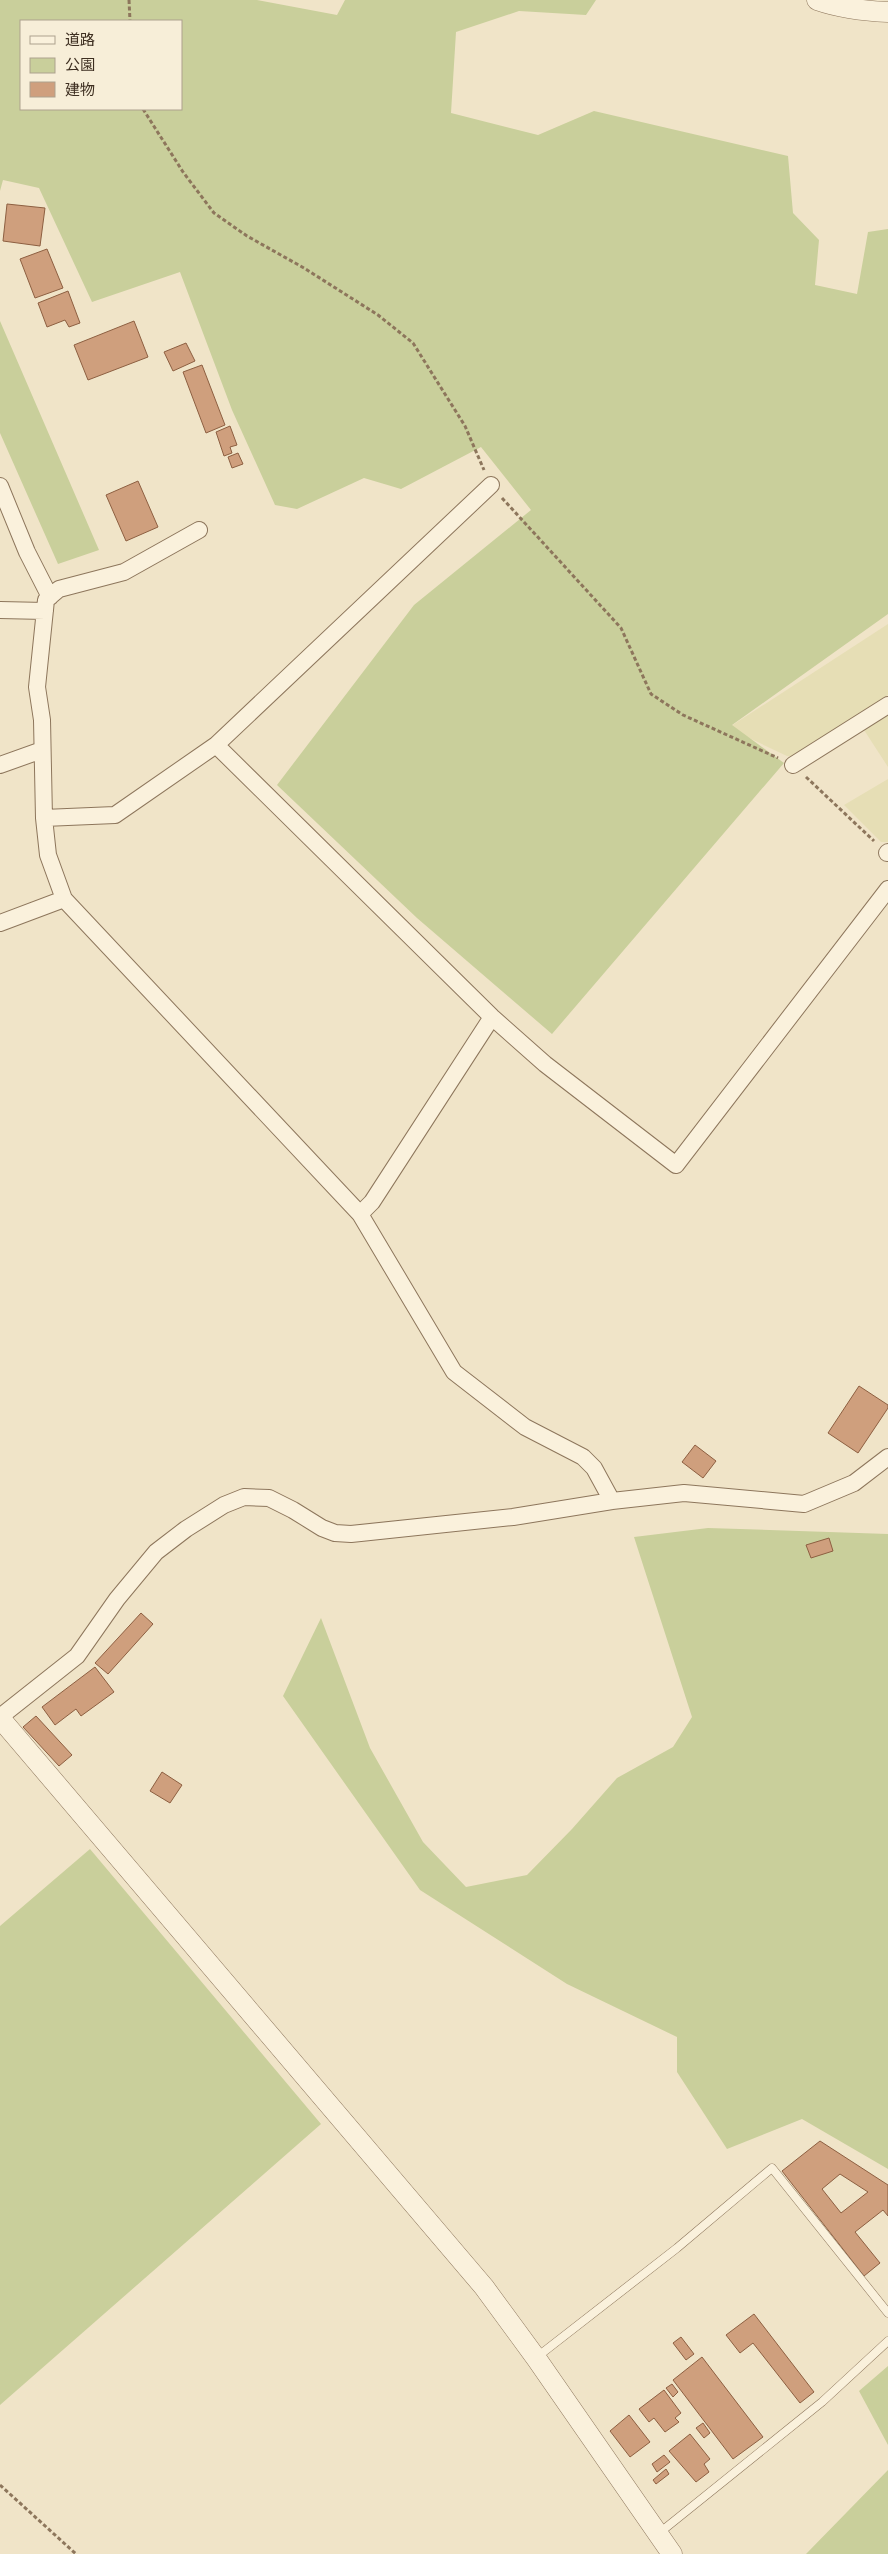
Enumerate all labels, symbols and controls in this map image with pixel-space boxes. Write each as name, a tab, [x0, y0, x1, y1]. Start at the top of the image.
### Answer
legend	[20, 20, 182, 110]
text: 道路	[65, 30, 95, 49]
text: 公園	[65, 55, 95, 74]
text: 建物	[65, 80, 95, 99]

